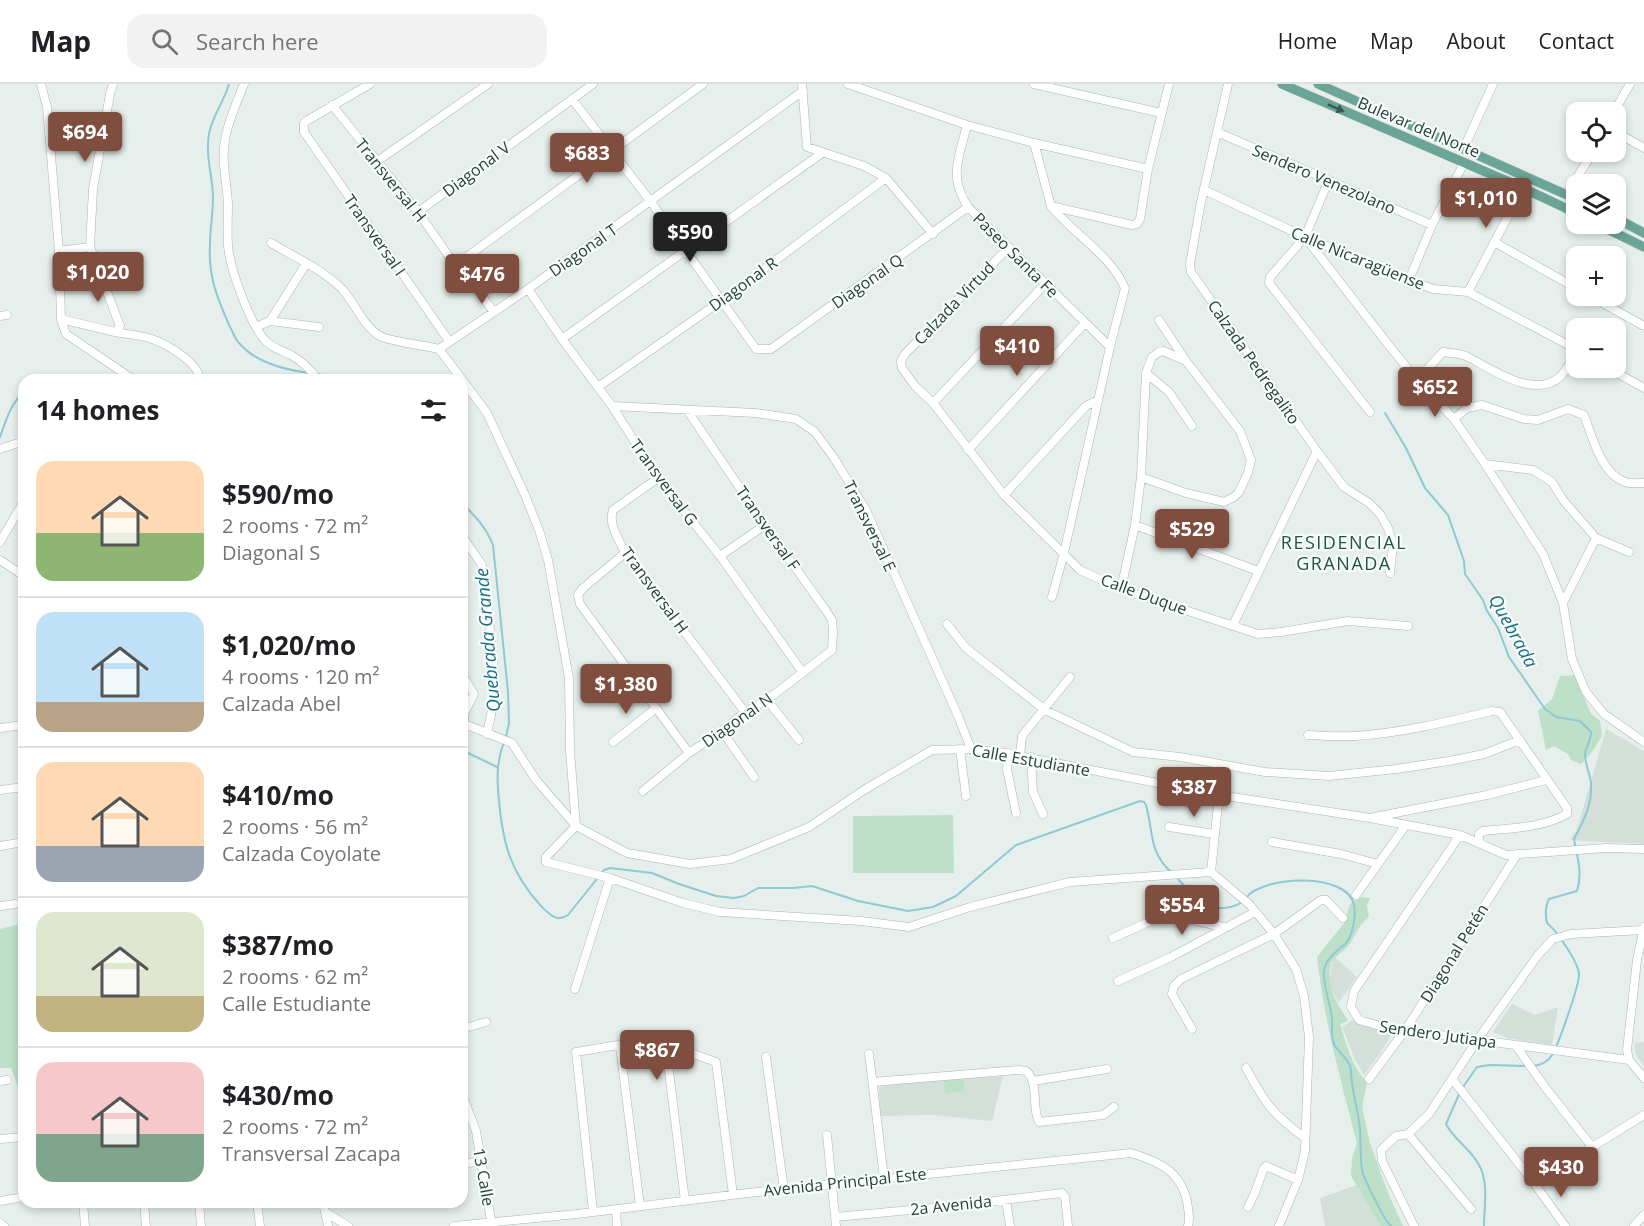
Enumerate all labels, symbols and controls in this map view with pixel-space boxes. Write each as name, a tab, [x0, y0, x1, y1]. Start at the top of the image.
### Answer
search box	[127, 14, 547, 68]
text: Map	[30, 22, 91, 60]
icon: search	[148, 25, 181, 58]
text: Search here	[196, 26, 319, 56]
text: Home	[1278, 27, 1337, 55]
text: Map	[1370, 27, 1413, 55]
text: About	[1446, 27, 1506, 55]
text: Contact	[1539, 27, 1614, 55]
street label: Bulevar del Norte	[1355, 91, 1483, 163]
map controls	[1566, 102, 1626, 378]
button: locate	[1566, 102, 1626, 162]
one-way arrow	[1327, 103, 1344, 112]
pin: $694	[49, 112, 121, 163]
text: $694	[62, 118, 108, 145]
pin: $683	[551, 133, 623, 184]
street label: Transversal H	[350, 134, 432, 226]
street label: Diagonal V	[438, 136, 515, 202]
text: $683	[564, 139, 610, 166]
street label: Sendero Venezolano	[1249, 139, 1399, 219]
button: layers	[1566, 174, 1626, 234]
pin: $1,010	[1437, 178, 1535, 229]
text: $1,010	[1455, 184, 1517, 211]
street label: Transversal I	[339, 190, 411, 280]
street label: Paseo Santa Fe	[968, 207, 1064, 303]
pin: $590	[654, 212, 726, 263]
street label: Diagonal T	[545, 218, 622, 282]
text: $590	[667, 218, 713, 245]
street label: Calle Nicaragüense	[1288, 221, 1428, 295]
button: +	[1566, 246, 1626, 306]
street label: Diagonal Q	[827, 248, 907, 314]
pin: $1,020	[49, 252, 147, 303]
street label: Diagonal R	[704, 252, 782, 316]
pin: $476	[446, 254, 518, 305]
street label: Calzada Virtud	[909, 257, 999, 349]
text: $1,020	[67, 258, 129, 285]
text: $476	[459, 260, 505, 287]
street label: Calzada Pedregalito	[1203, 295, 1305, 429]
button: −	[1566, 318, 1626, 378]
pin: $410	[981, 326, 1053, 377]
text: $410	[994, 332, 1040, 359]
pin: $652	[1399, 367, 1471, 418]
text: $652	[1412, 373, 1458, 400]
text: 14 homes	[36, 392, 160, 428]
icon: filters	[417, 394, 450, 427]
street label: Transversal G	[625, 434, 703, 530]
text: $590/mo	[222, 476, 334, 512]
street label: Transversal E	[838, 477, 902, 575]
street label: Transversal F	[731, 481, 805, 575]
icon: home	[84, 485, 156, 557]
pin: $529	[1156, 509, 1228, 560]
text: 2 rooms · 72 m²	[222, 512, 368, 539]
text: $529	[1169, 515, 1215, 542]
district label: RESIDENCIAL GRANADA	[1281, 530, 1407, 575]
text: Diagonal S	[222, 539, 320, 566]
street label: Transversal H	[616, 542, 694, 638]
water label: Quebrada Grande	[469, 567, 505, 713]
street label: Calle Duque	[1098, 568, 1190, 620]
water label: Quebrada	[1484, 589, 1544, 672]
text: $1,020/mo	[222, 627, 356, 663]
icon: home	[84, 636, 156, 708]
text: 4 rooms · 120 m²	[222, 663, 380, 690]
pin: $1,380	[577, 664, 675, 715]
text: $1,380	[595, 670, 657, 697]
street label: Diagonal N	[697, 688, 777, 752]
text: Calzada Abel	[222, 690, 341, 717]
street label: Calle Estudiante	[970, 739, 1092, 781]
pin: $387	[1158, 767, 1230, 818]
text: $387	[1171, 773, 1217, 800]
text: $410/mo	[222, 777, 334, 813]
icon: home	[84, 786, 156, 858]
text: 2 rooms · 56 m²	[222, 813, 368, 840]
text: Calzada Coyolate	[222, 840, 381, 867]
pin: $554	[1146, 885, 1218, 936]
text: $554	[1159, 891, 1205, 918]
street label: Diagonal Petén	[1415, 899, 1493, 1007]
text: $387/mo	[222, 927, 334, 963]
icon: home	[84, 936, 156, 1008]
text: 2 rooms · 62 m²	[222, 963, 368, 990]
text: Calle Estudiante	[222, 990, 371, 1017]
street label: Sendero Jutiapa	[1378, 1015, 1498, 1053]
pin: $867	[621, 1030, 693, 1081]
text: $867	[634, 1036, 680, 1063]
text: $430/mo	[222, 1077, 334, 1113]
icon: home	[84, 1086, 156, 1158]
text: 2 rooms · 72 m²	[222, 1113, 368, 1140]
text: Transversal Zacapa	[222, 1140, 401, 1167]
street label: 13 Calle	[468, 1146, 500, 1208]
pin: $430	[1525, 1147, 1597, 1198]
text: $430	[1538, 1153, 1584, 1180]
street label: Avenida Principal Este	[763, 1163, 928, 1201]
street label: 2a Avenida	[909, 1190, 993, 1220]

